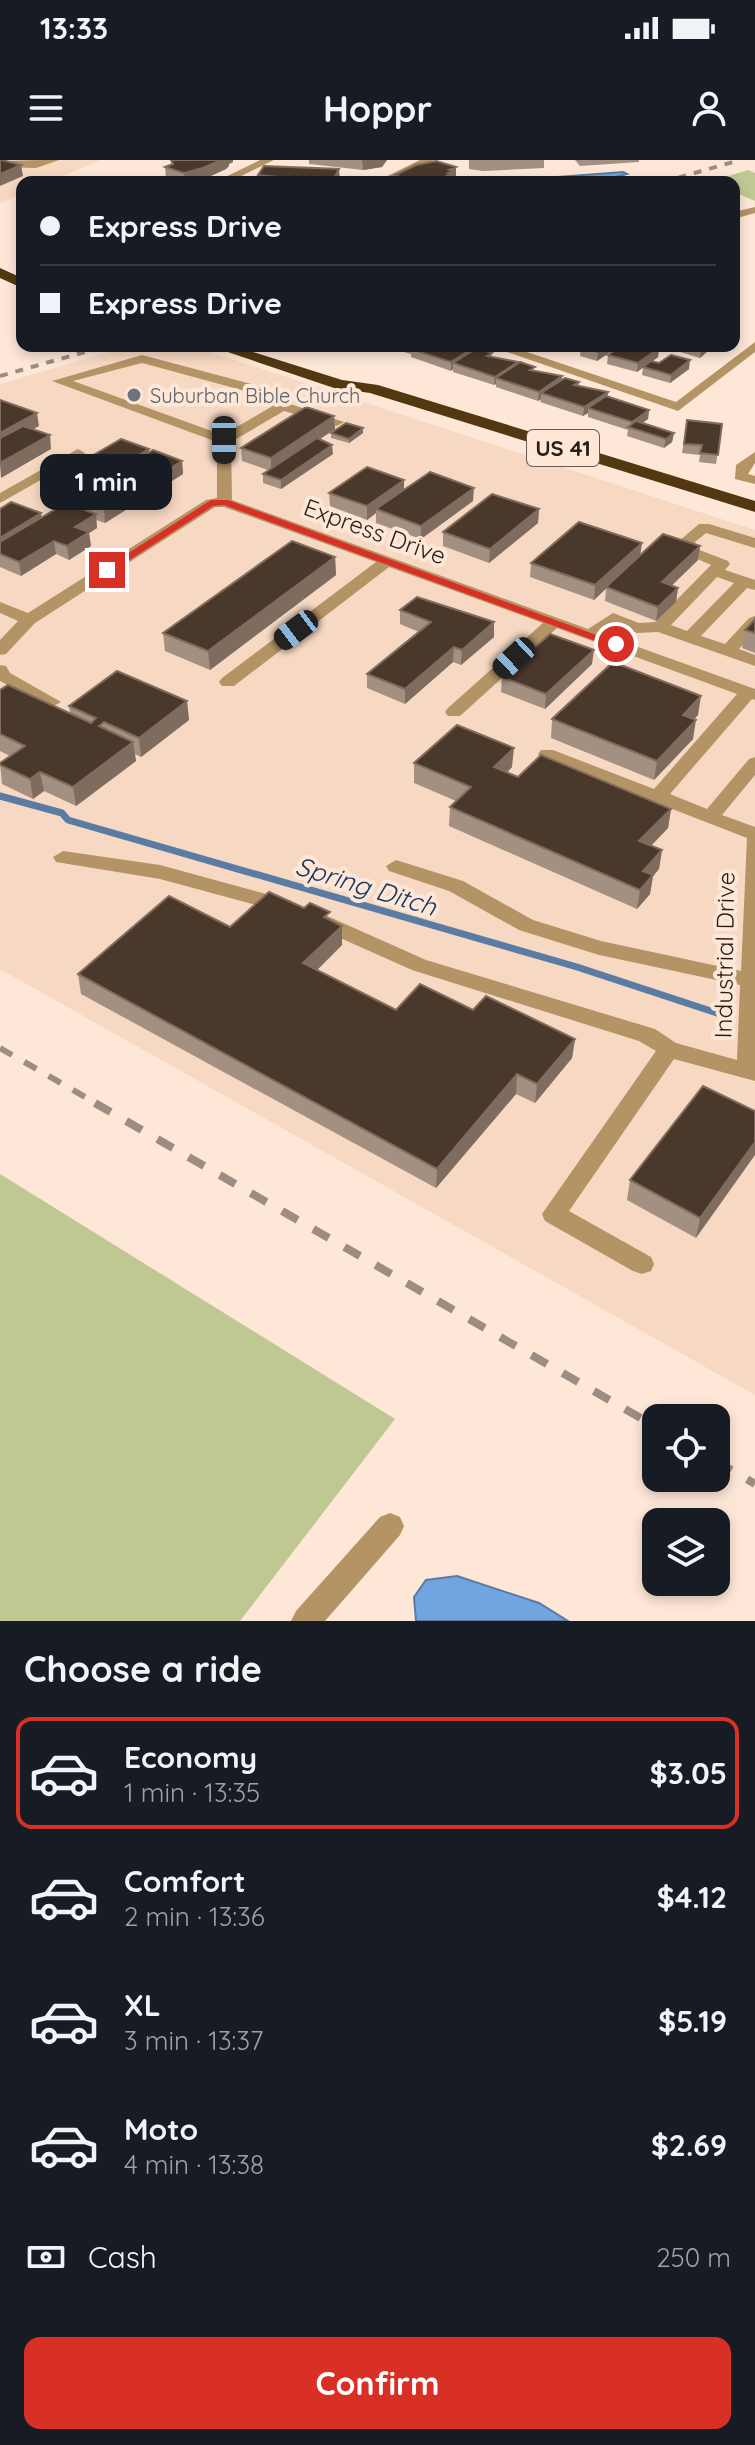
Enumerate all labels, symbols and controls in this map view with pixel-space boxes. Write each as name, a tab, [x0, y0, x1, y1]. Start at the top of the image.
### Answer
text: 13:33	[40, 9, 108, 47]
icon: menu	[24, 86, 68, 130]
text: Hoppr	[323, 86, 432, 131]
icon: person	[687, 86, 731, 130]
text: Express Drive	[88, 207, 282, 245]
text: Express Drive	[88, 284, 282, 322]
place label: Suburban Bible Church	[150, 383, 360, 408]
marker: Suburban Bible Church	[125, 386, 143, 404]
car	[212, 416, 236, 464]
road number: US 41	[527, 430, 599, 466]
callout: 1 min	[41, 454, 173, 510]
text: 1 min	[75, 465, 138, 498]
street label: Express Drive	[300, 491, 450, 571]
route end	[89, 552, 125, 588]
car	[270, 606, 322, 654]
route start	[598, 626, 634, 662]
car	[488, 633, 540, 683]
water label: Spring Ditch	[292, 849, 442, 923]
street label: Industrial Drive	[708, 871, 740, 1039]
map controls	[642, 1404, 730, 1596]
button: locate	[642, 1404, 730, 1492]
button: layers	[642, 1508, 730, 1596]
text: Choose a ride	[24, 1646, 262, 1691]
icon: car	[28, 1737, 100, 1809]
text: Economy	[124, 1738, 257, 1776]
text: $3.05	[650, 1754, 727, 1792]
text: 1 min · 13:35	[124, 1776, 260, 1809]
icon: car	[28, 1861, 100, 1933]
text: Comfort	[124, 1862, 245, 1900]
text: $4.12	[657, 1878, 727, 1916]
text: 2 min · 13:36	[124, 1900, 265, 1933]
icon: car	[28, 1985, 100, 2057]
text: XL	[124, 1986, 161, 2024]
text: $5.19	[658, 2002, 727, 2040]
text: 3 min · 13:37	[124, 2024, 263, 2057]
icon: car	[28, 2109, 100, 2181]
text: Moto	[124, 2110, 198, 2148]
text: $2.69	[651, 2126, 727, 2164]
text: 4 min · 13:38	[124, 2148, 264, 2181]
icon: cash	[24, 2235, 68, 2279]
text: Cash	[88, 2238, 157, 2276]
text: 250 m	[656, 2241, 731, 2274]
button: Confirm	[24, 2337, 731, 2429]

